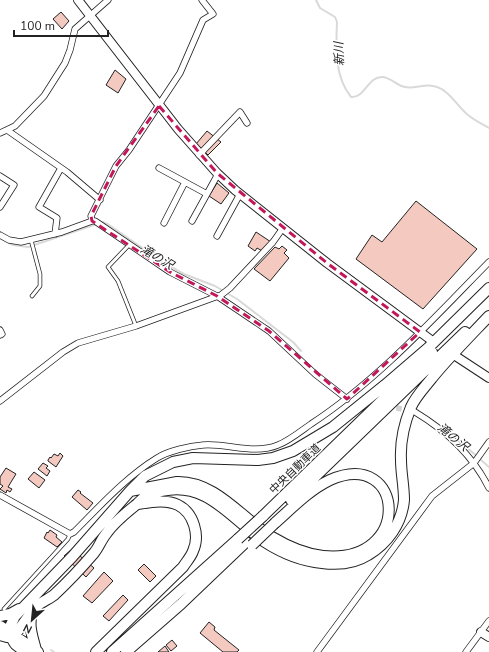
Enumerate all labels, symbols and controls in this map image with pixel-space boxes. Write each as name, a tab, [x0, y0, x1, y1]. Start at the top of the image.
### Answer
scale bar	[14, 12, 108, 38]
text: 100 m	[20, 18, 55, 34]
water label: 新川	[331, 40, 347, 66]
water label: 滝の沢	[137, 241, 178, 274]
water label: 滝の沢	[434, 419, 474, 456]
street label: 中央自動車道	[266, 441, 324, 497]
north arrow	[12, 600, 52, 640]
text: N	[21, 620, 35, 637]

